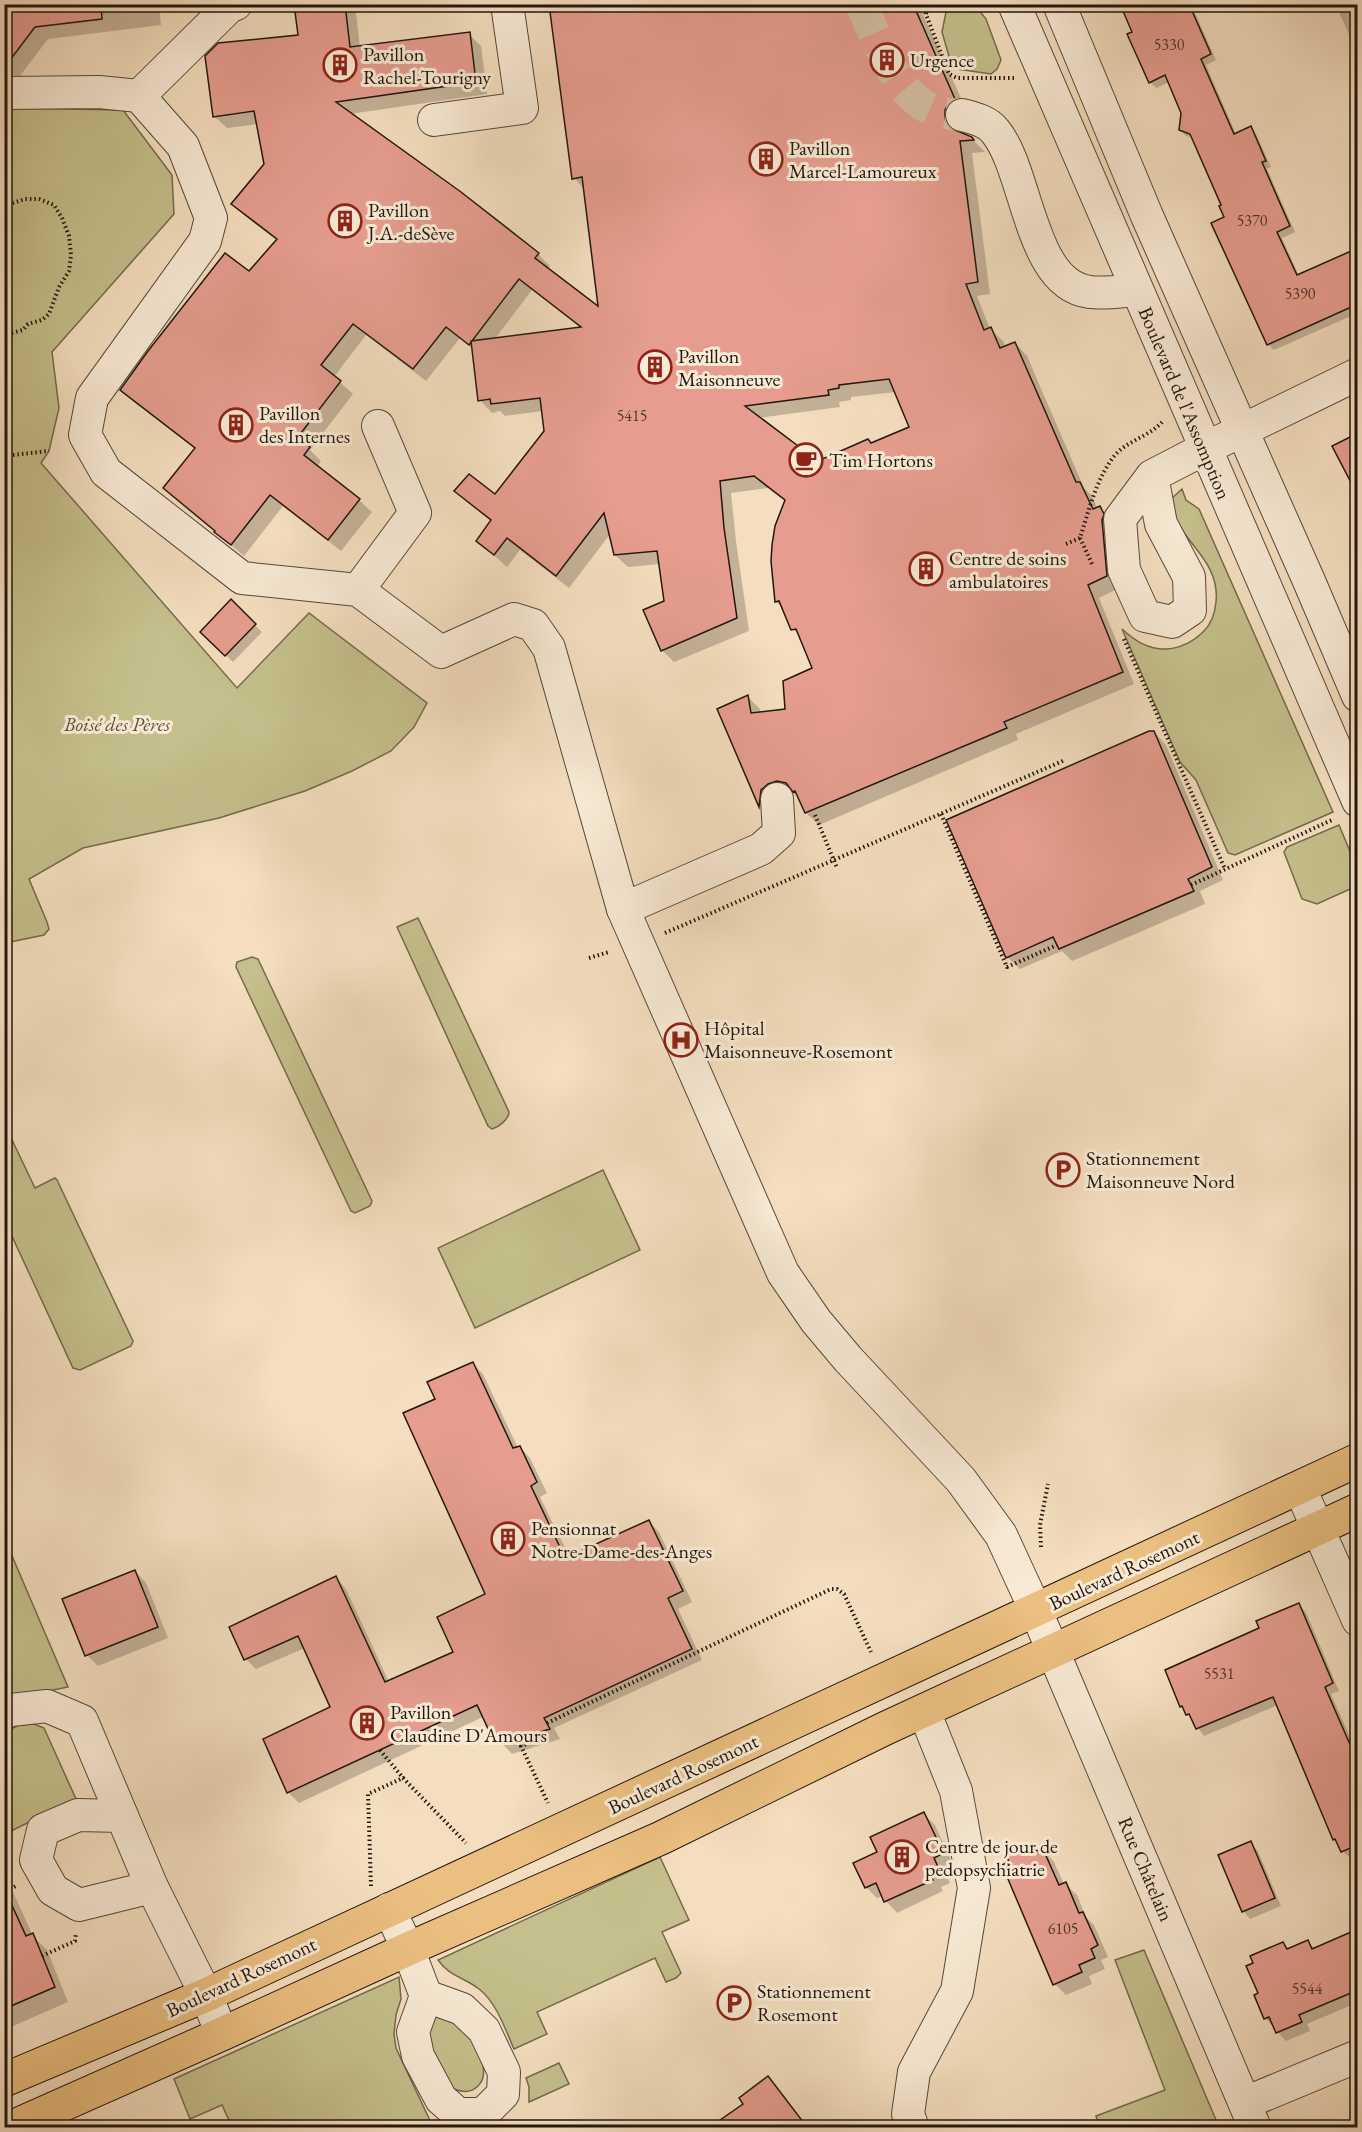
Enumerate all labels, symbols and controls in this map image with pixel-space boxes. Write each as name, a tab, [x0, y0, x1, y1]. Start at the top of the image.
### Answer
house number: 5330	[1154, 34, 1185, 55]
place label: Pavillon Rachel-Tourigny	[363, 41, 491, 90]
building icon: Urgence	[869, 42, 905, 78]
building icon: Pavillon Rachel-Tourigny	[322, 47, 358, 83]
place label: Urgence	[910, 47, 974, 73]
place label: Pavillon Marcel-Lamoureux	[789, 135, 937, 184]
building icon: Pavillon Marcel-Lamoureux	[748, 141, 784, 177]
place label: Pavillon J.A.-deSève	[366, 197, 455, 246]
building icon: Pavillon J.A.-deSève	[327, 203, 363, 239]
house number: 5370	[1237, 210, 1268, 231]
house number: 5390	[1285, 283, 1316, 304]
street label: Boulevard de l'Assomption	[1133, 303, 1238, 504]
place label: Pavillon Maisonneuve	[678, 343, 781, 392]
building icon: Pavillon Maisonneuve	[637, 349, 673, 385]
place label: Pavillon des Internes	[259, 400, 350, 449]
house number: 5415	[617, 405, 647, 426]
building icon: Pavillon des Internes	[218, 407, 254, 443]
cafe icon: Tim Hortons	[788, 442, 824, 478]
place label: Tim Hortons	[829, 447, 933, 473]
place label: Centre de soins ambulatoires	[949, 545, 1067, 594]
building icon: Centre de soins ambulatoires	[908, 551, 944, 587]
park label: Boisé des Pères	[63, 711, 170, 737]
place label: Hôpital Maisonneuve-Rosemont	[704, 1015, 893, 1064]
hospital icon: Hôpital Maisonneuve-Rosemont	[663, 1022, 699, 1058]
place label: Stationnement Maisonneuve Nord	[1086, 1145, 1236, 1194]
parking icon: Stationnement Maisonneuve Nord	[1045, 1152, 1081, 1188]
place label: Pensionnat Notre-Dame-des-Anges	[531, 1515, 712, 1564]
building icon: Pensionnat Notre-Dame-des-Anges	[490, 1521, 526, 1557]
street label: Boulevard Rosemont	[1045, 1524, 1204, 1616]
house number: 5531	[1204, 1663, 1234, 1684]
place label: Pavillon Claudine D'Amours	[390, 1699, 547, 1748]
building icon: Pavillon Claudine D'Amours	[349, 1705, 385, 1741]
street label: Boulevard Rosemont	[604, 1728, 763, 1820]
street label: Rue Châtelain	[1112, 1813, 1180, 1926]
place label: Centre de jour de pedopsychiatrie	[925, 1833, 1058, 1882]
building icon: Centre de jour de pedopsychiatrie	[884, 1839, 920, 1875]
house number: 6105	[1048, 1918, 1078, 1939]
street label: Boulevard Rosemont	[162, 1931, 321, 2023]
place label: Stationnement Rosemont	[757, 1978, 871, 2027]
house number: 5544	[1292, 1978, 1323, 1999]
parking icon: Stationnement Rosemont	[716, 1985, 752, 2021]

